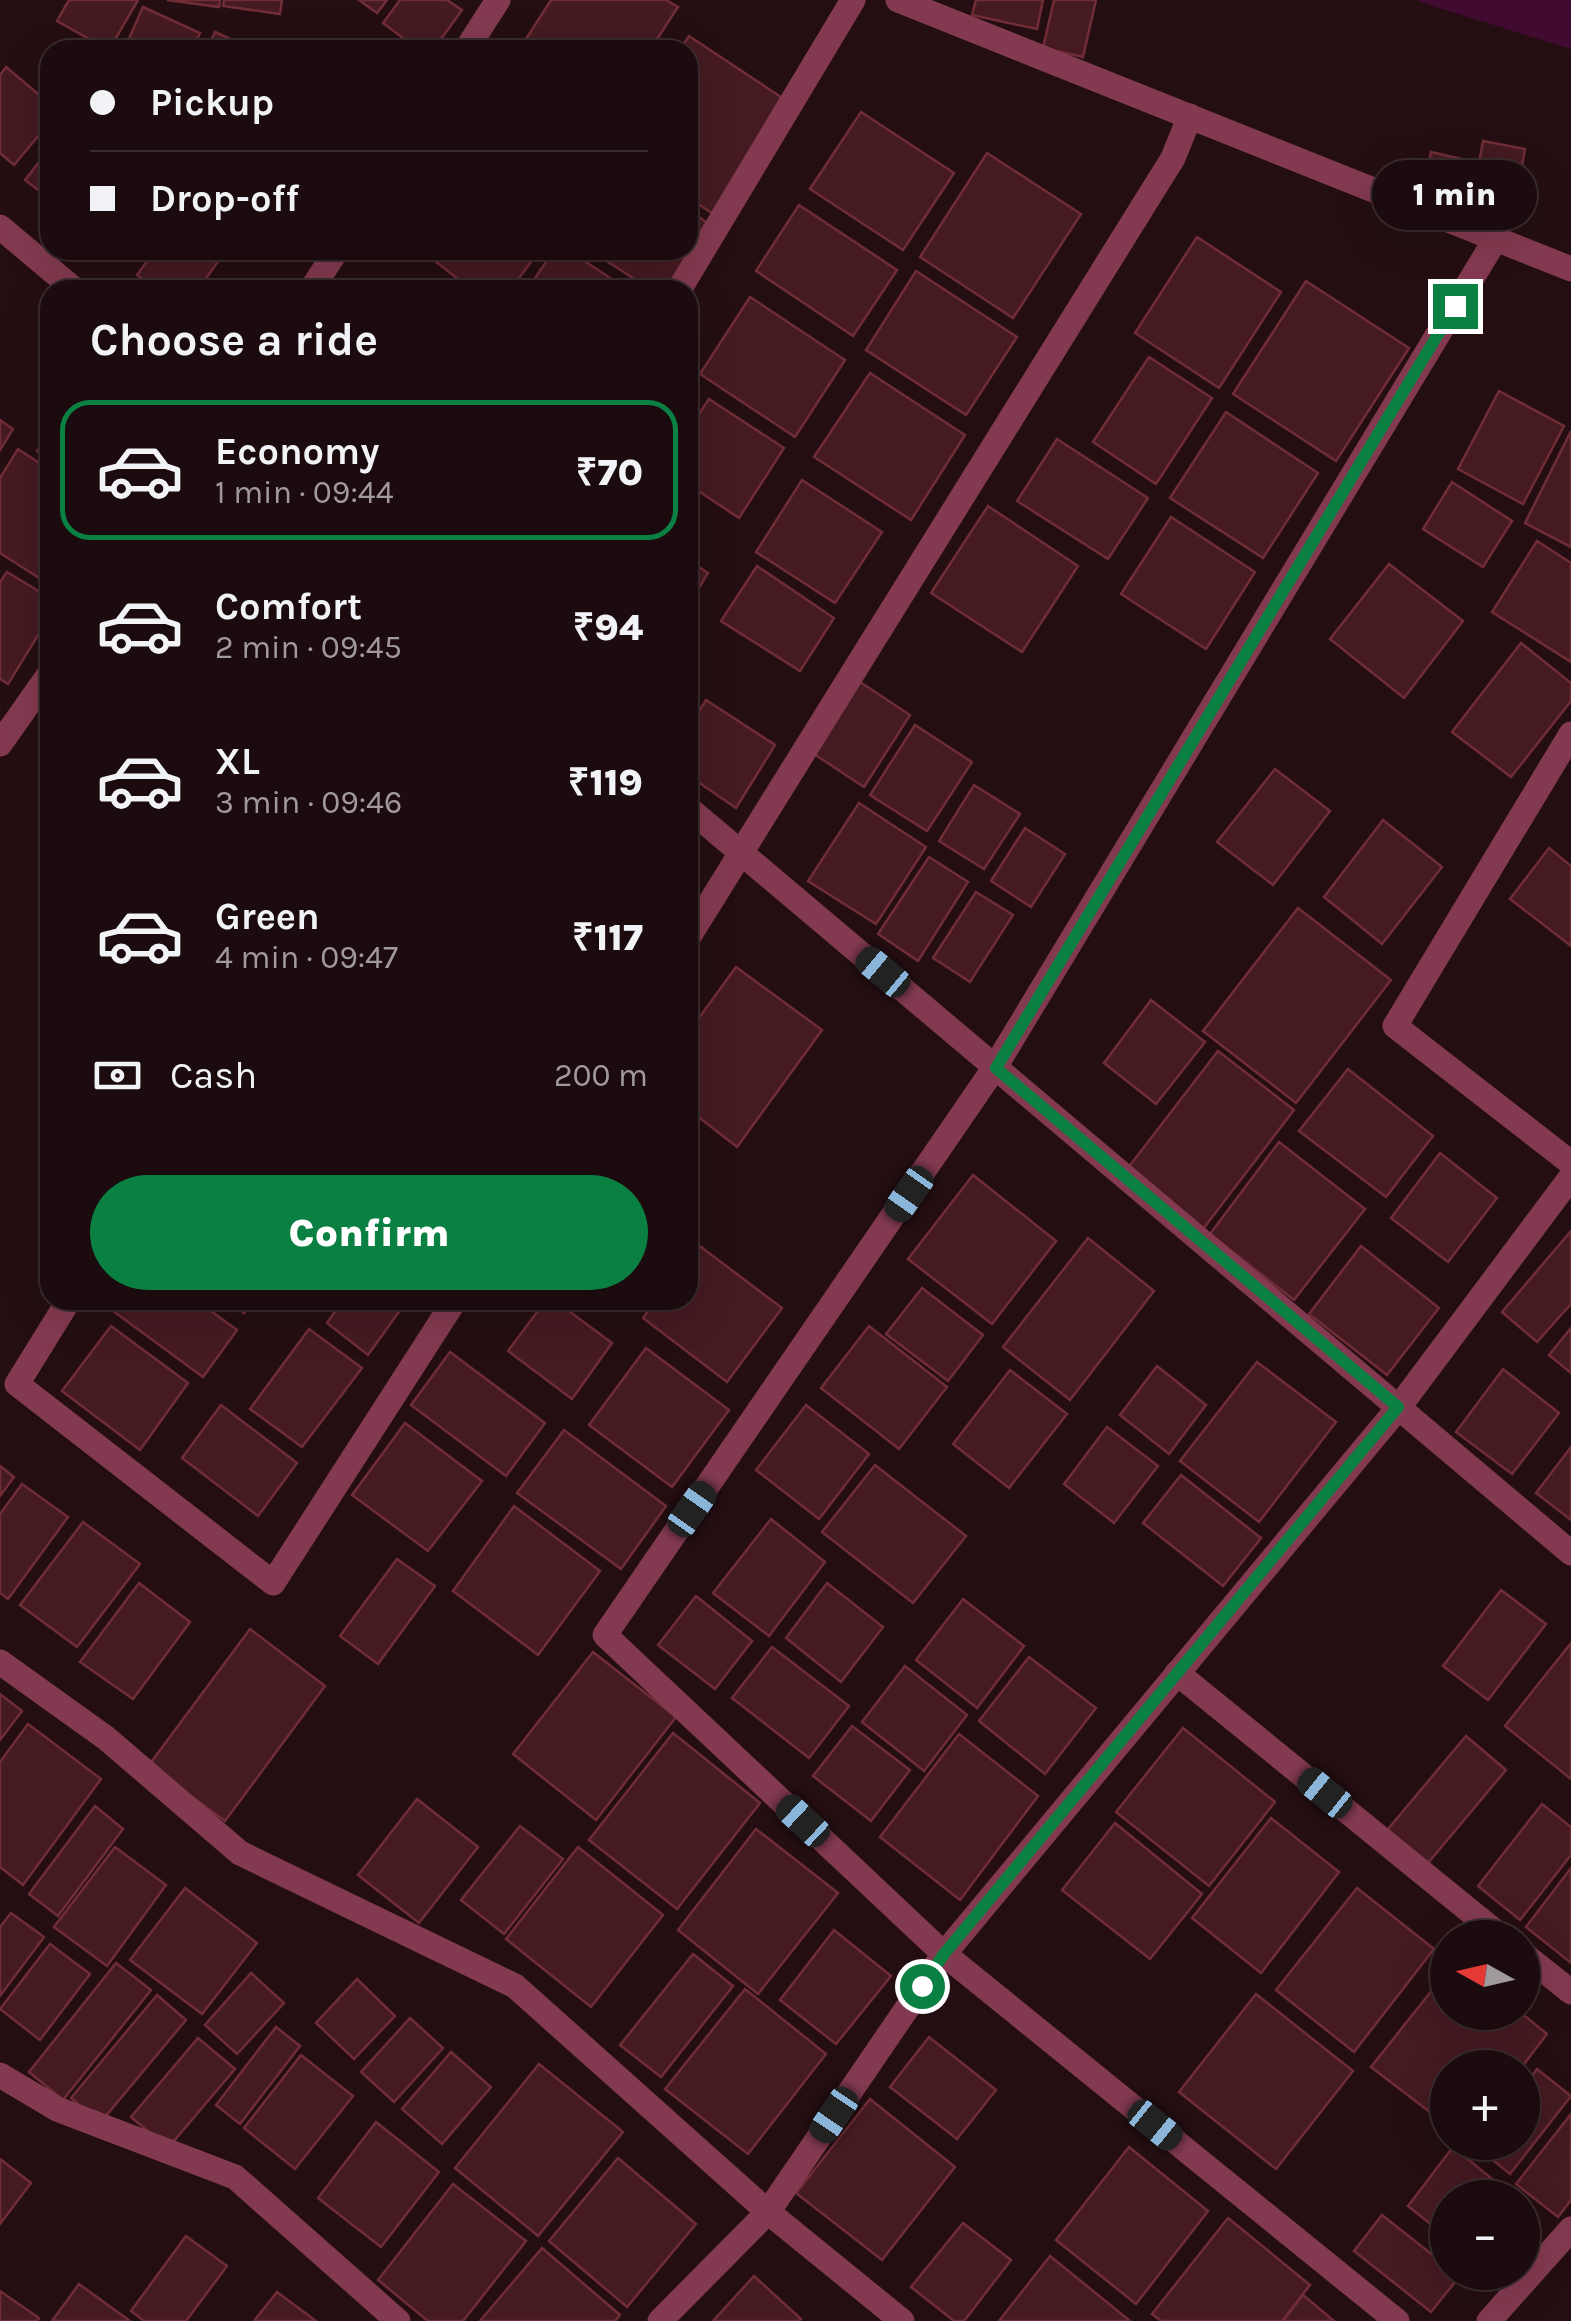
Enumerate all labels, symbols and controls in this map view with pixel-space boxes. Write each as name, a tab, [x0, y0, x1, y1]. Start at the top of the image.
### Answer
text: Pickup	[150, 80, 274, 125]
callout: 1 min	[1372, 161, 1538, 231]
text: Drop-off	[150, 176, 299, 221]
text: 1 min	[1413, 176, 1496, 213]
route end	[1433, 284, 1478, 329]
text: Choose a ride	[90, 314, 378, 366]
icon: car	[95, 425, 185, 515]
text: Economy	[215, 429, 379, 474]
text: ₹70	[576, 450, 643, 495]
text: 1 min · 09:44	[215, 474, 394, 511]
icon: car	[95, 580, 185, 670]
text: Comfort	[215, 584, 362, 629]
text: ₹94	[573, 605, 643, 650]
text: 2 min · 09:45	[215, 629, 402, 666]
icon: car	[95, 735, 185, 825]
text: XL	[215, 739, 260, 784]
text: ₹119	[568, 760, 643, 805]
text: 3 min · 09:46	[215, 784, 402, 821]
icon: car	[95, 890, 185, 980]
text: Green	[215, 894, 320, 939]
text: ₹117	[572, 915, 643, 960]
text: 4 min · 09:47	[215, 939, 398, 976]
car	[850, 941, 916, 1003]
icon: cash	[90, 1048, 145, 1103]
text: Cash	[170, 1053, 257, 1098]
text: 200 m	[554, 1057, 648, 1094]
car	[880, 1161, 938, 1227]
button: Confirm	[90, 1175, 648, 1290]
car	[663, 1476, 721, 1542]
car	[1292, 1762, 1358, 1824]
car	[771, 1790, 835, 1852]
north arrow	[1430, 1920, 1540, 2030]
map controls	[1430, 1920, 1540, 2290]
route start	[900, 1964, 945, 2009]
button: +	[1430, 2050, 1540, 2160]
car	[805, 2082, 863, 2148]
car	[1122, 2094, 1188, 2156]
button: −	[1430, 2180, 1540, 2290]

